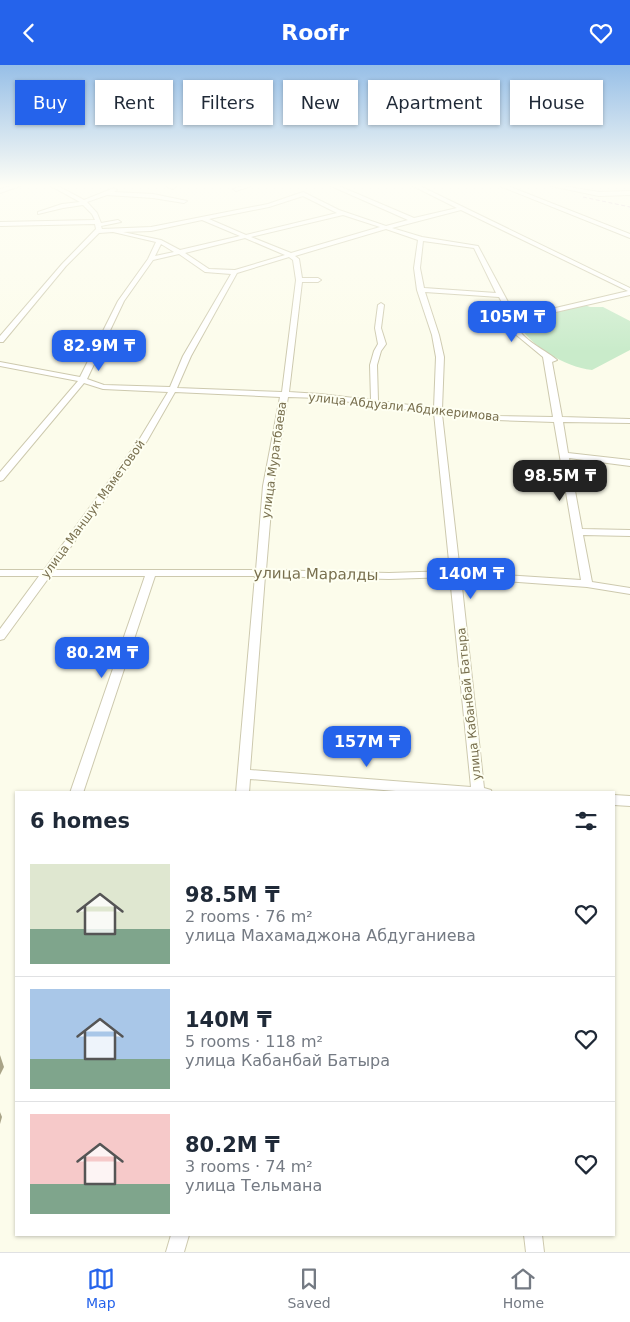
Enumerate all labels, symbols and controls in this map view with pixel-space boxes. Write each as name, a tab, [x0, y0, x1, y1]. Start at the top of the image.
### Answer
icon: back	[15, 19, 43, 47]
icon: heart	[587, 19, 615, 47]
text: Roofr	[281, 20, 349, 45]
chip: Buy	[15, 80, 85, 125]
chip: Rent	[95, 80, 173, 125]
chip: Filters	[183, 80, 273, 125]
chip: New	[283, 80, 358, 125]
chip: Apartment	[368, 80, 500, 125]
chip: House	[510, 80, 603, 125]
pin: 105M ₸	[471, 301, 553, 343]
text: 105M ₸	[479, 307, 545, 326]
pin: 82.9M ₸	[53, 329, 145, 372]
text: 82.9M ₸	[63, 336, 135, 355]
street label: улица Абдуали Абдикеримова	[308, 390, 500, 424]
street label: улица Муратбаева	[259, 401, 289, 519]
street label: улица Маншук Маметовой	[38, 437, 148, 581]
pin: 98.5M ₸	[514, 459, 606, 502]
text: 98.5M ₸	[524, 466, 596, 485]
pin: 140M ₸	[430, 557, 512, 600]
street label: улица Маралды	[253, 564, 379, 584]
text: 140M ₸	[438, 564, 504, 583]
street label: улица Кабанбай Батыра	[454, 627, 484, 781]
pin: 80.2M ₸	[56, 637, 148, 679]
text: 80.2M ₸	[66, 643, 138, 662]
pin: 157M ₸	[326, 725, 408, 768]
text: 157M ₸	[334, 732, 400, 751]
icon: filters	[572, 807, 600, 835]
text: 6 homes	[30, 809, 130, 833]
text: 98.5M ₸	[185, 883, 280, 907]
icon: home	[70, 884, 130, 944]
icon: heart	[572, 900, 600, 928]
text: 2 rooms · 76 m²	[185, 907, 313, 926]
text: улица Махамаджона Абдуганиева	[185, 926, 476, 945]
text: 140M ₸	[185, 1008, 272, 1032]
icon: home	[70, 1009, 130, 1069]
icon: heart	[572, 1025, 600, 1053]
text: 5 rooms · 118 m²	[185, 1032, 323, 1051]
text: улица Кабанбай Батыра	[185, 1051, 390, 1070]
text: 80.2M ₸	[185, 1133, 280, 1157]
icon: home	[70, 1134, 130, 1194]
icon: heart	[572, 1150, 600, 1178]
text: 3 rooms · 74 m²	[185, 1157, 313, 1176]
text: улица Тельмана	[185, 1176, 322, 1195]
tab: Map	[86, 1265, 116, 1311]
tab: Saved	[287, 1265, 331, 1311]
tab: Home	[503, 1265, 544, 1311]

